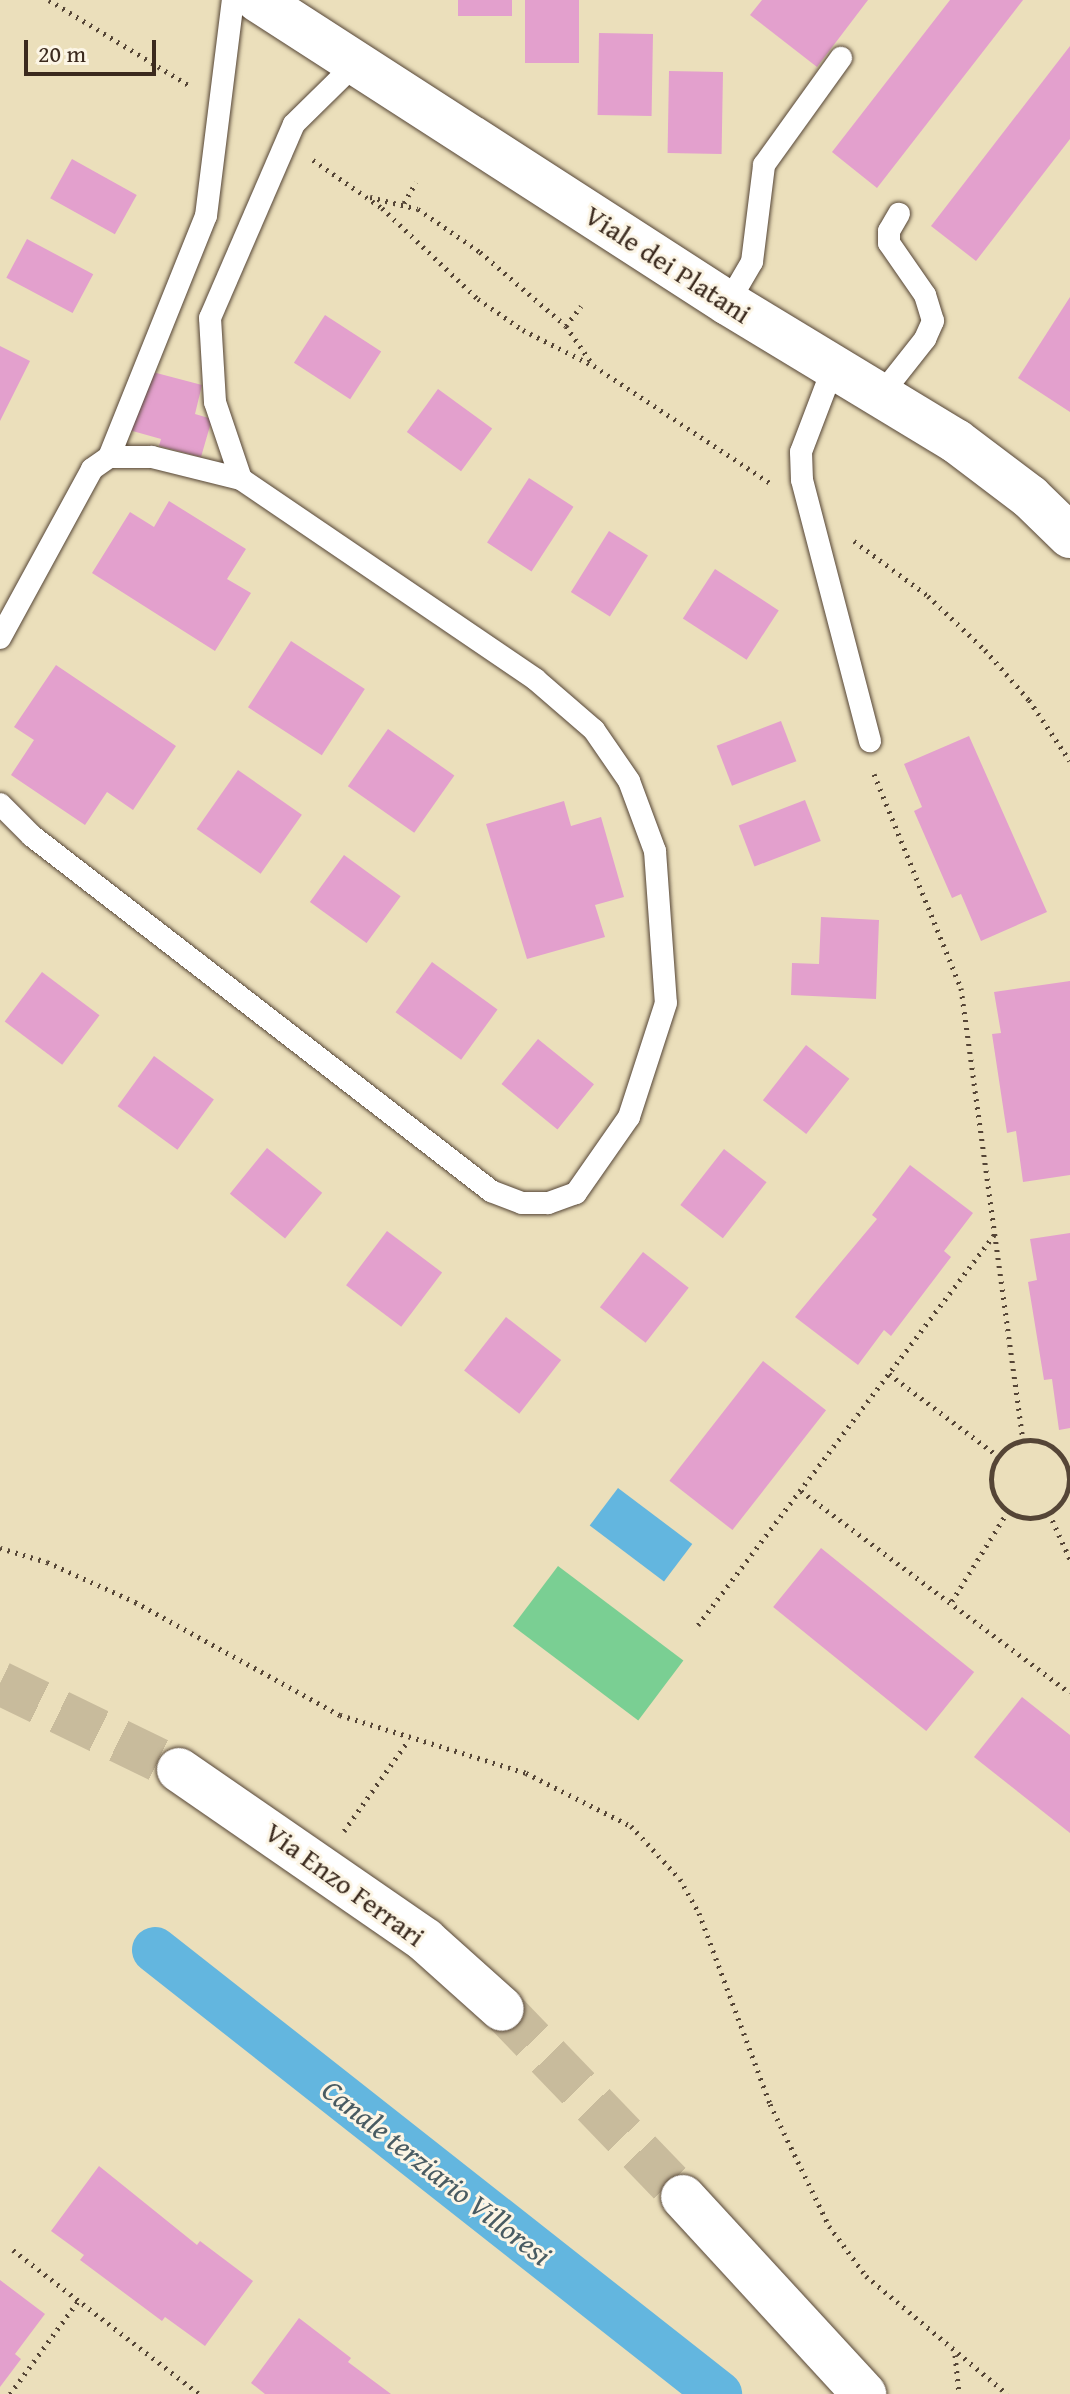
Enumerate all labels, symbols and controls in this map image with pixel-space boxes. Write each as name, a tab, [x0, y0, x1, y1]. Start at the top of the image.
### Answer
scale bar	[28, 24, 160, 74]
text: 20 m	[38, 36, 86, 71]
street label: Viale dei Platani	[579, 198, 757, 330]
street label: Via Enzo Ferrari	[259, 1815, 431, 1953]
water label: Canale terziario Villoresi	[315, 2071, 559, 2273]

